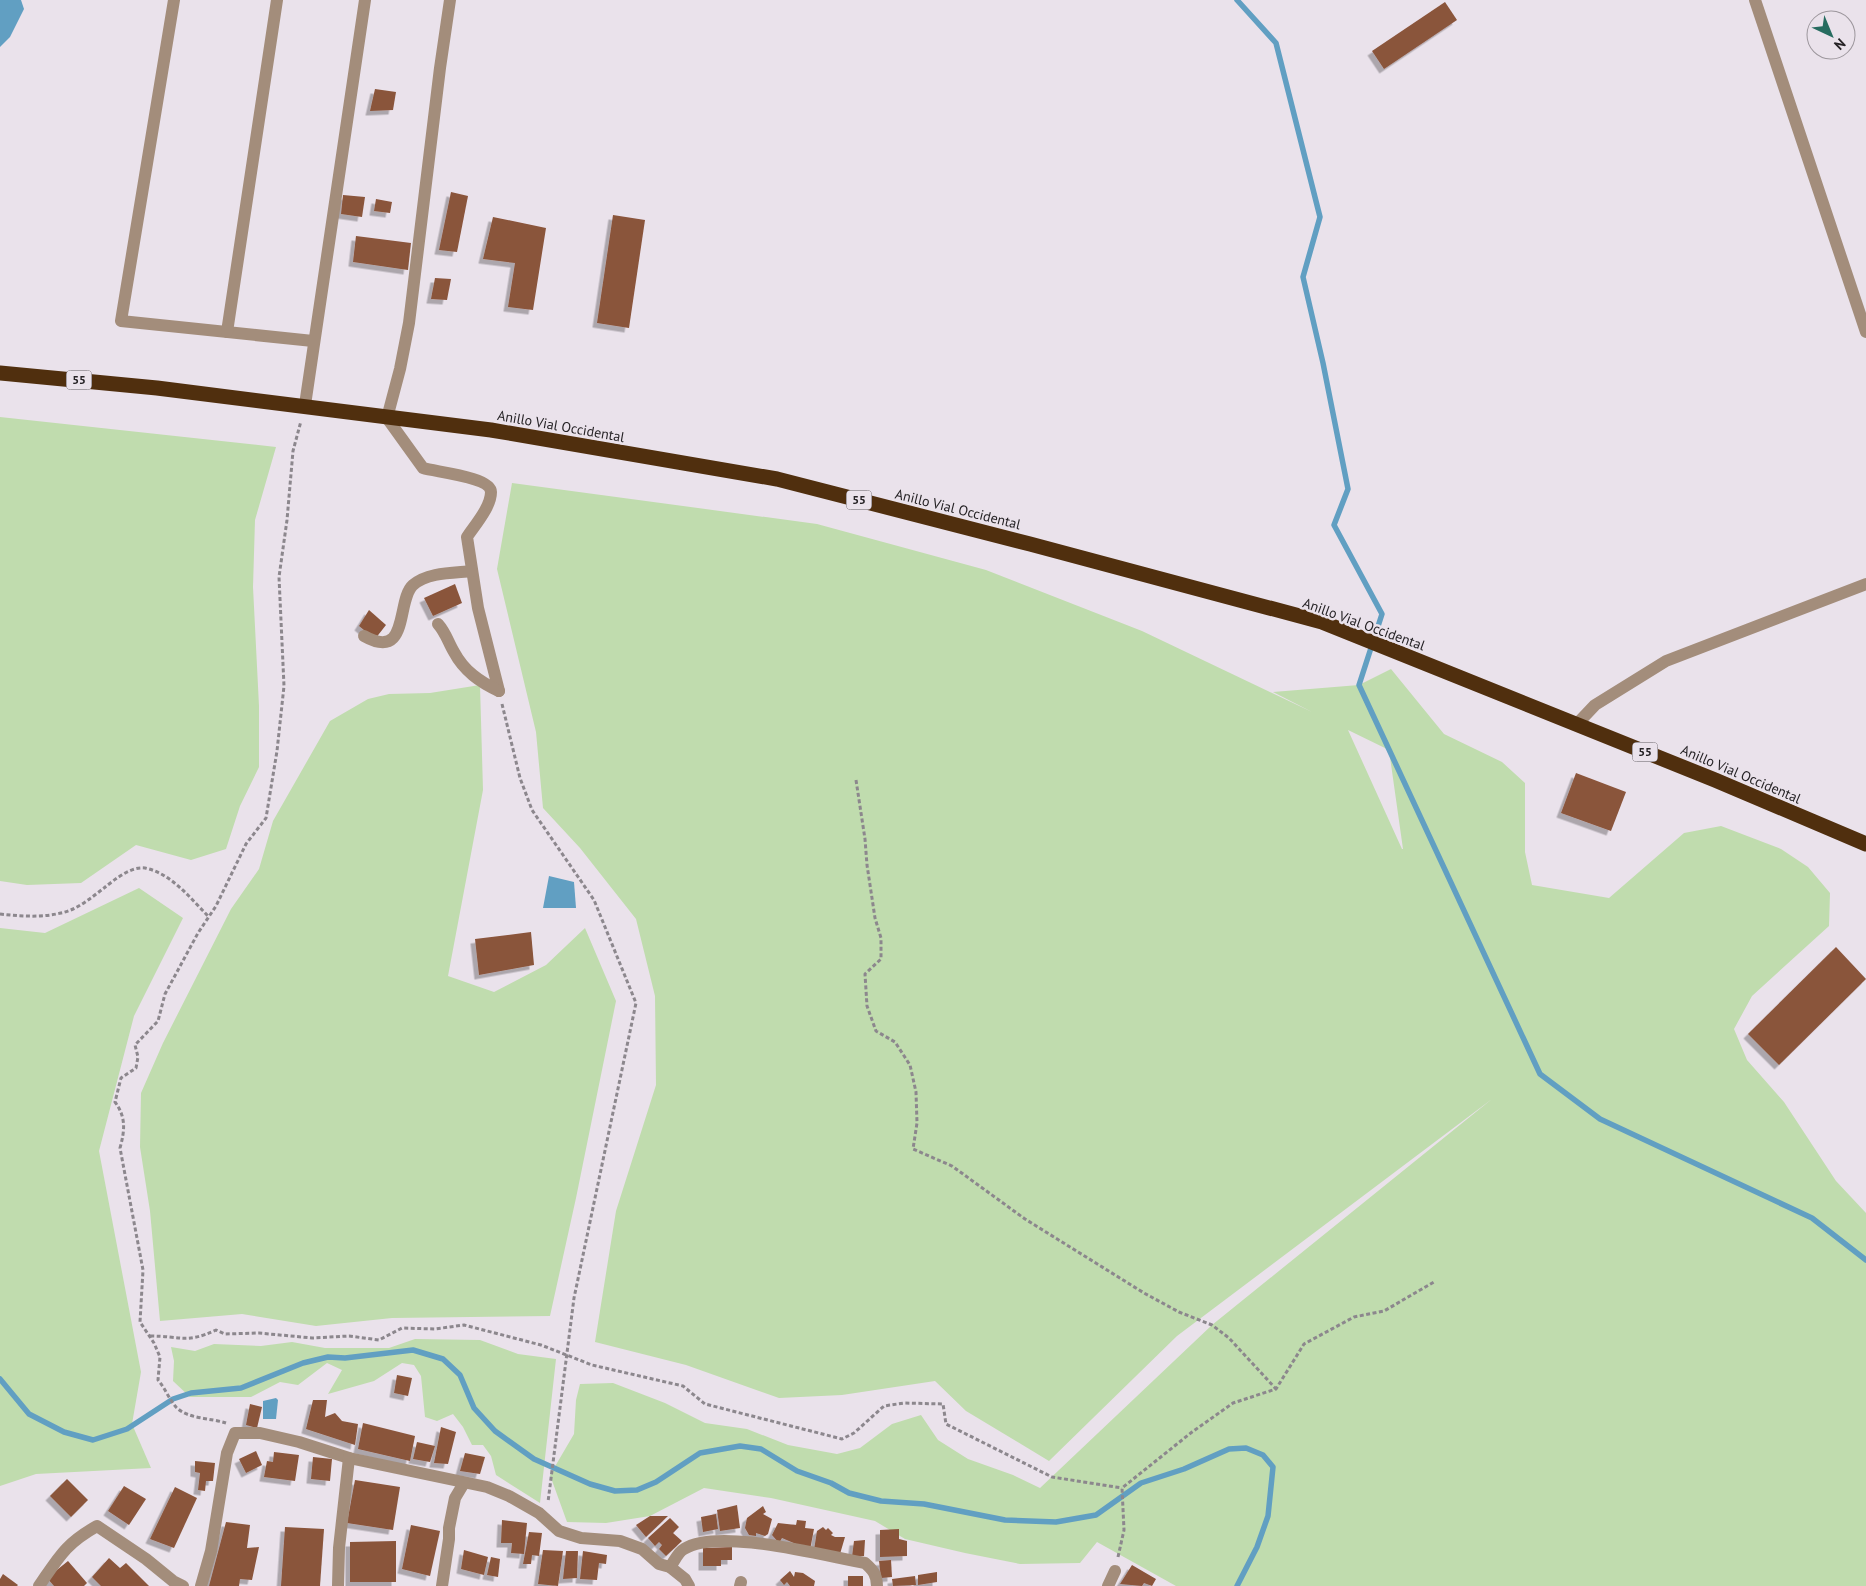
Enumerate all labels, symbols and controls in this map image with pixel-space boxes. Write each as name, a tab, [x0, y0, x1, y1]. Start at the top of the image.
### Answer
north arrow	[1806, 10, 1856, 60]
text: N	[1830, 35, 1850, 54]
road number: 55	[66, 370, 92, 390]
street label: Anillo Vial Occidental	[496, 406, 626, 446]
street label: Anillo Vial Occidental	[893, 485, 1023, 533]
road number: 55	[846, 490, 872, 510]
street label: Anillo Vial Occidental	[1300, 594, 1428, 654]
street label: Anillo Vial Occidental	[1678, 741, 1804, 807]
road number: 55	[1632, 742, 1658, 762]

